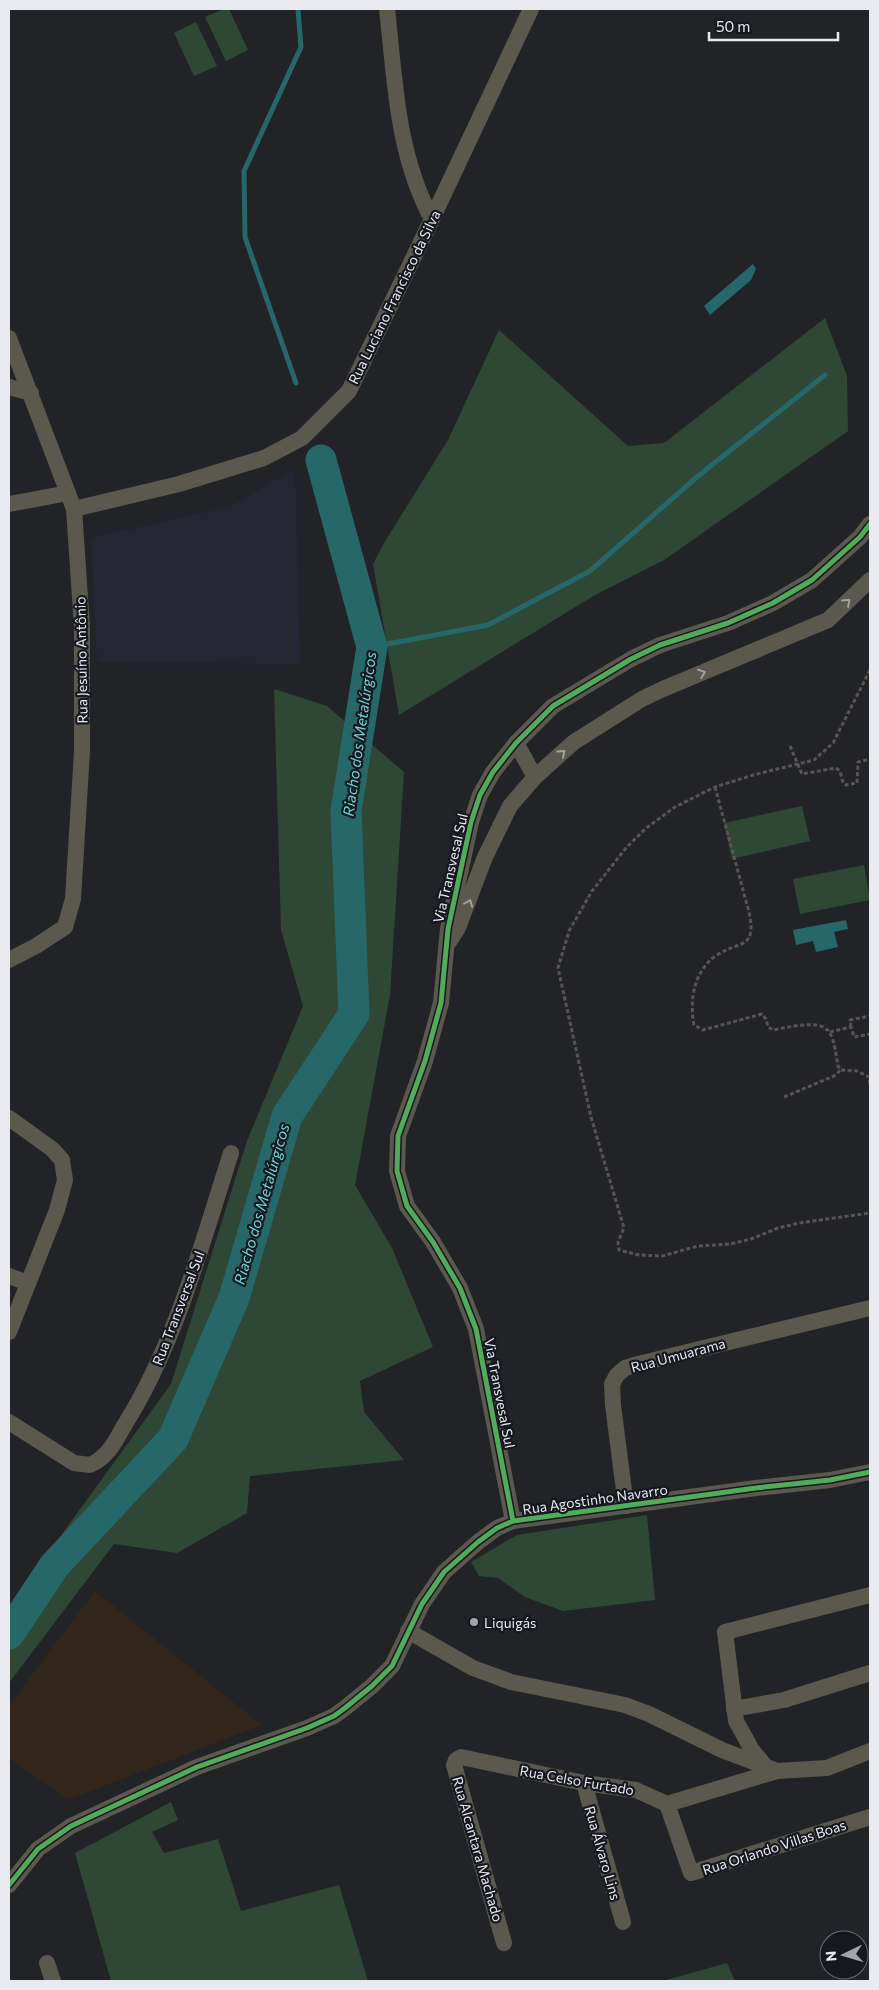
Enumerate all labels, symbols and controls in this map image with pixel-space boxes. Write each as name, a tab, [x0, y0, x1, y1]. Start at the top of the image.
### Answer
scale bar	[709, 10, 838, 42]
text: 50 m	[716, 17, 750, 35]
street label: Rua Luciano Francisco da Silva	[344, 207, 444, 387]
street label: Rua Jesuíno Antônio	[71, 596, 91, 724]
one-way arrow	[841, 599, 850, 608]
water label: Riacho dos Metalúrgicos	[339, 650, 379, 817]
one-way arrow	[698, 669, 706, 679]
one-way arrow	[556, 750, 565, 759]
street label: Via Transvesal Sul	[429, 812, 471, 924]
one-way arrow	[462, 899, 473, 908]
water label: Riacho dos Metalúrgicos	[229, 1122, 293, 1286]
street label: Rua Transversal Sul	[148, 1248, 208, 1368]
street label: Rua Umuarama	[629, 1334, 727, 1376]
street label: Via Transvesal Sul	[481, 1336, 519, 1450]
street label: Rua Agostinho Navarro	[521, 1480, 669, 1518]
place label: Liquigás	[484, 1614, 536, 1631]
marker: Liquigás	[468, 1616, 480, 1628]
street label: Rua Celso Furtado	[518, 1762, 636, 1798]
street label: Rua Alcantara Machado	[449, 1774, 507, 1924]
street label: Rua Álvaro Lins	[581, 1804, 625, 1902]
street label: Rua Orlando Villas Boas	[700, 1816, 848, 1878]
north arrow	[819, 1930, 869, 1980]
text: N	[822, 1950, 839, 1962]

